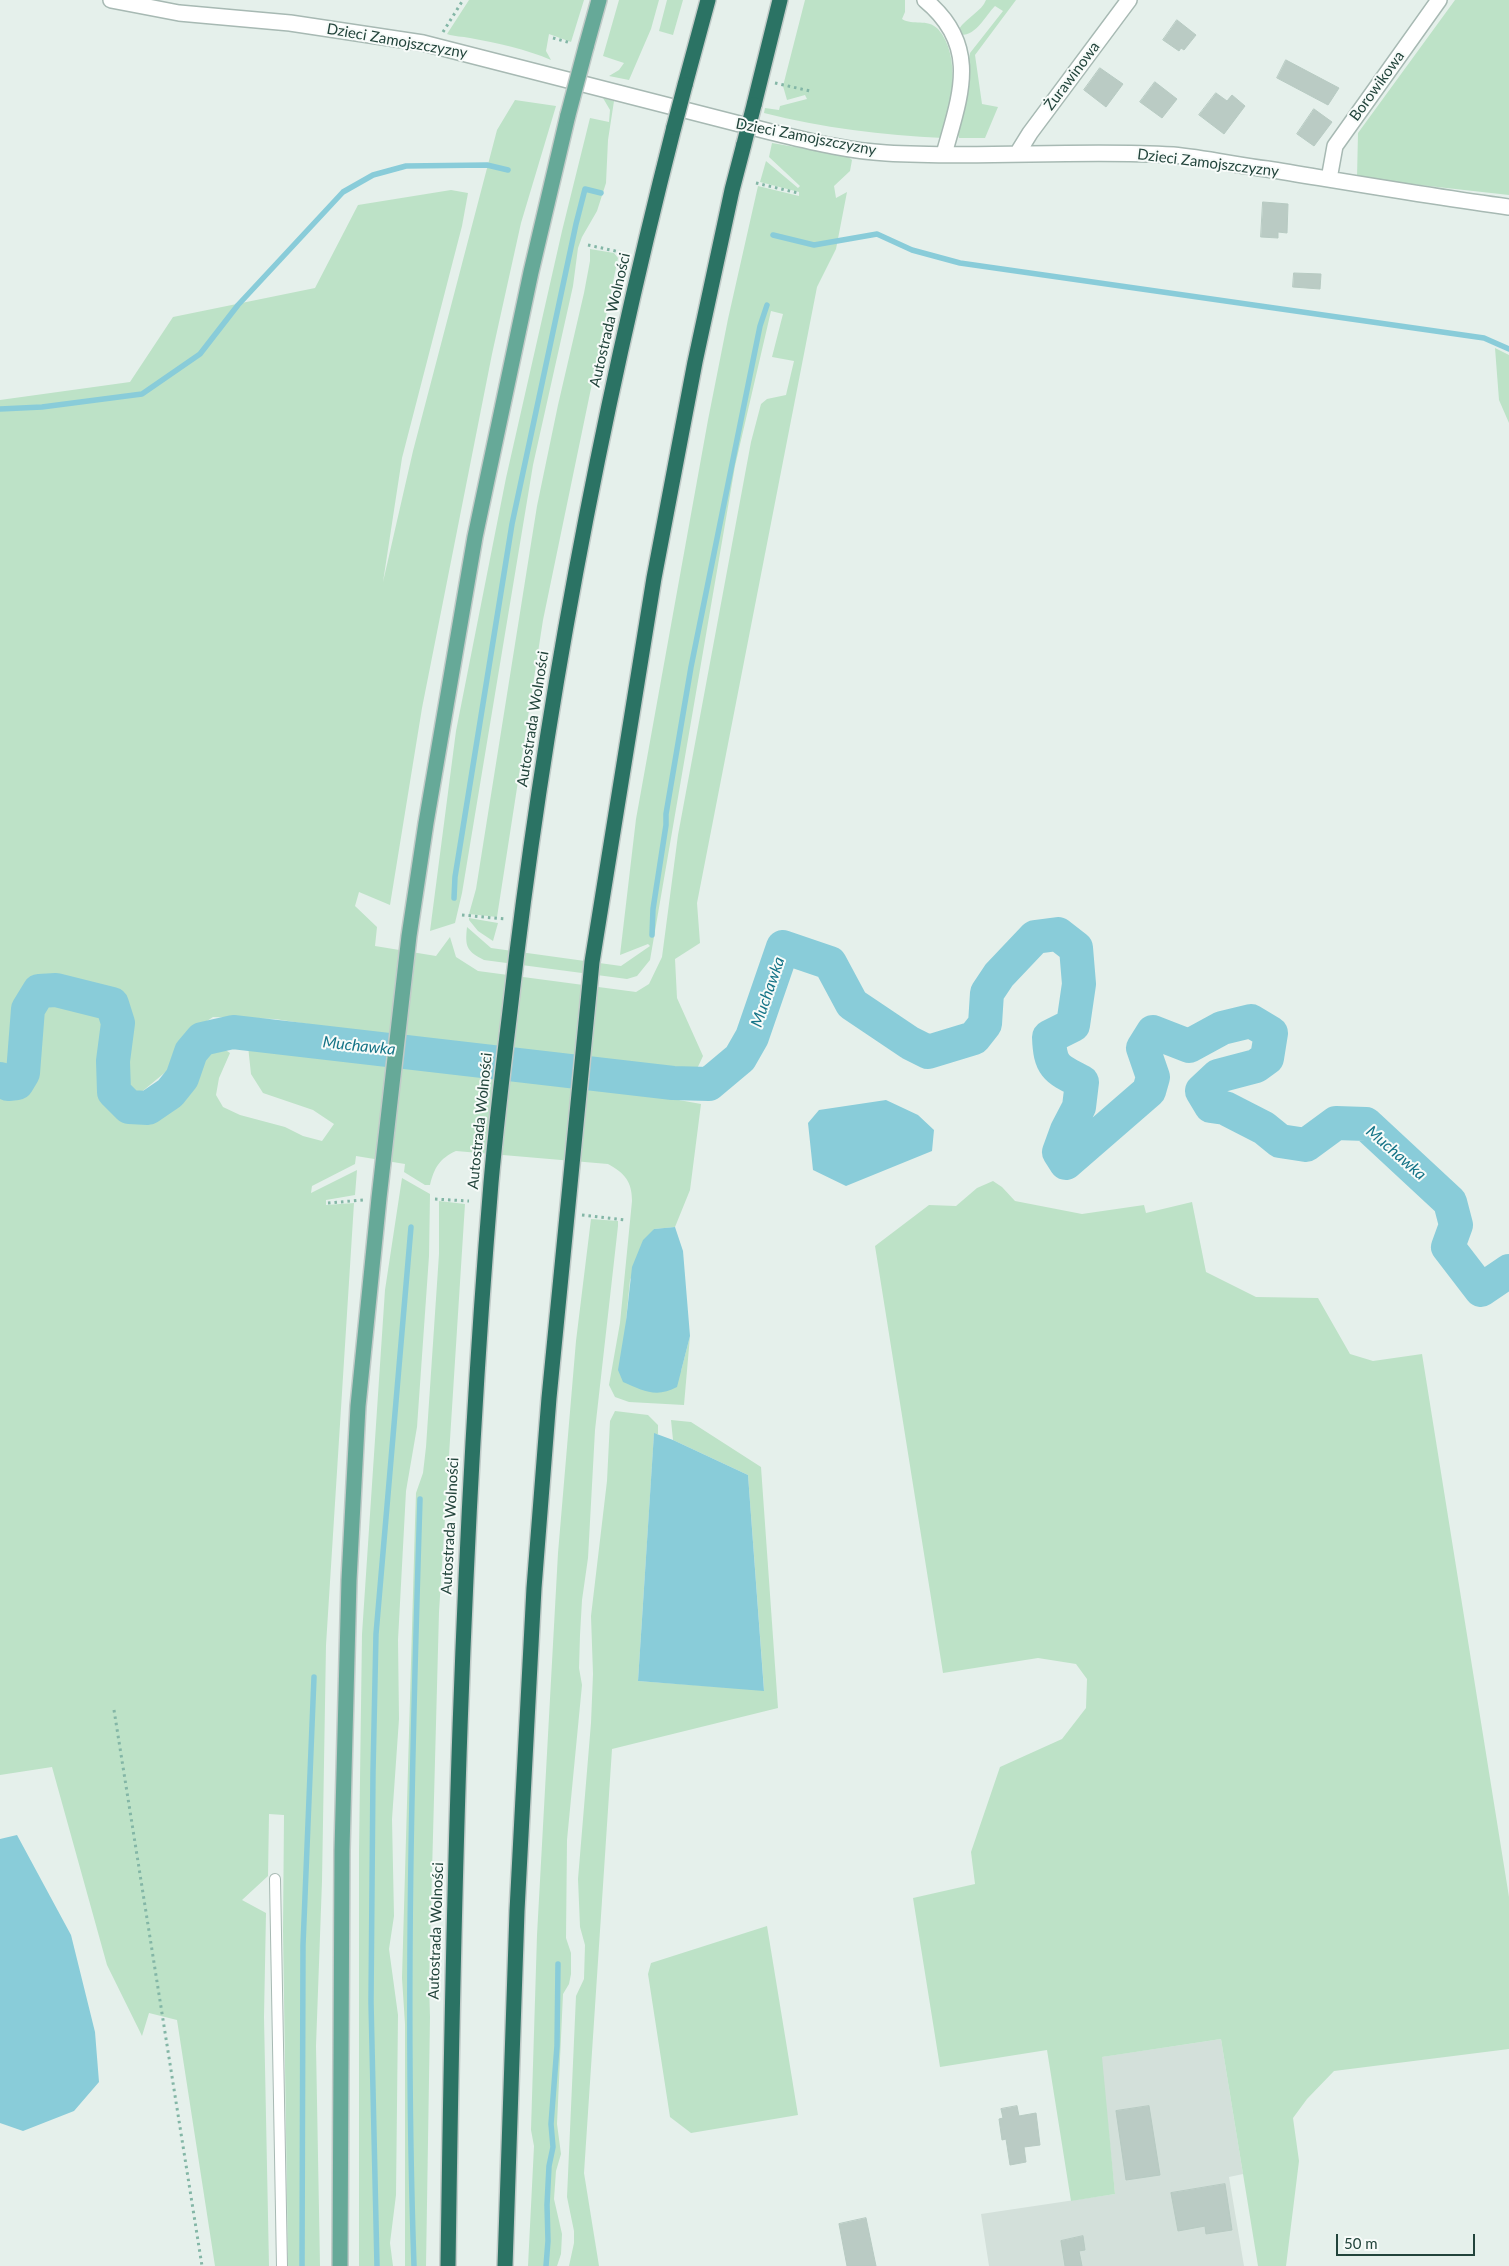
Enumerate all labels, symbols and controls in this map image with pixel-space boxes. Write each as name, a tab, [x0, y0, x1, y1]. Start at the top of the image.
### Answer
street label: Dzieci Zamojszczyzny	[325, 20, 469, 62]
street label: Żurawinowa	[1040, 38, 1104, 114]
street label: Borowikowa	[1346, 48, 1408, 124]
street label: Dzieci Zamojszczyzny	[734, 115, 878, 159]
street label: Dzieci Zamojszczyzny	[1136, 145, 1280, 181]
street label: Autostrada Wolności	[586, 251, 634, 389]
street label: Autostrada Wolności	[513, 650, 553, 788]
water label: Muchawka	[747, 954, 789, 1030]
water label: Muchawka	[322, 1033, 396, 1059]
street label: Autostrada Wolności	[464, 1052, 496, 1190]
water label: Muchawka	[1362, 1122, 1430, 1184]
street label: Autostrada Wolności	[437, 1457, 463, 1595]
street label: Autostrada Wolności	[425, 1862, 447, 2000]
scale bar	[1339, 2224, 1478, 2256]
text: 50 m	[1344, 2234, 1378, 2252]

